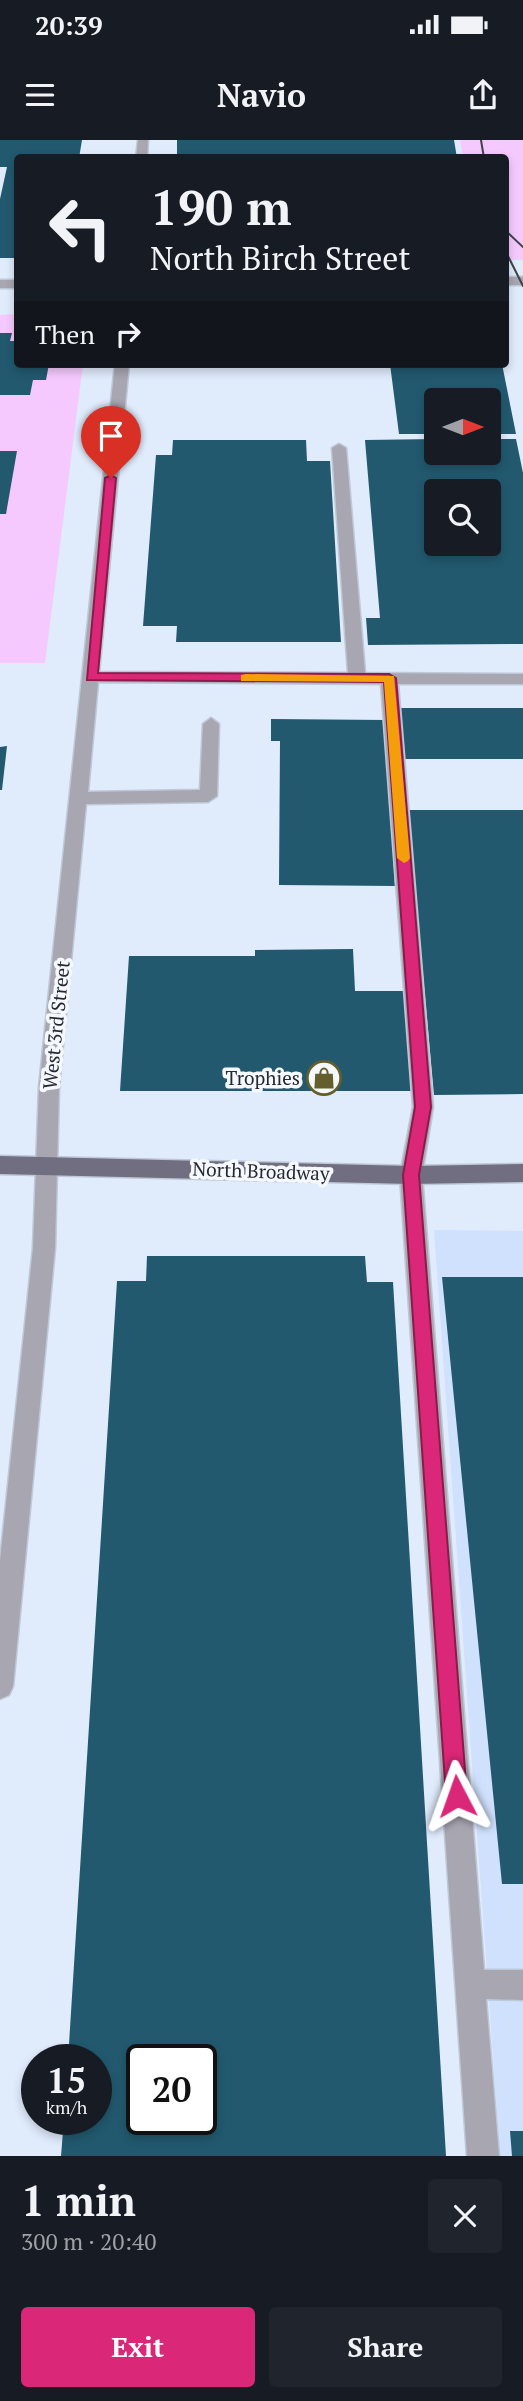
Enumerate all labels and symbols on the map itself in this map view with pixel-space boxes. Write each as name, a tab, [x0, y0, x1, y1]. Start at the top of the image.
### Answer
north arrow	[424, 388, 500, 466]
pin	[81, 406, 141, 478]
street label: West 3rd Street	[36, 959, 75, 1091]
shop icon: Trophies	[305, 1059, 343, 1097]
place label: Trophies	[226, 1065, 300, 1090]
street label: North Broadway	[192, 1156, 330, 1185]
position arrow	[420, 1759, 494, 1833]
speed limit sign: 20	[126, 2044, 217, 2135]

